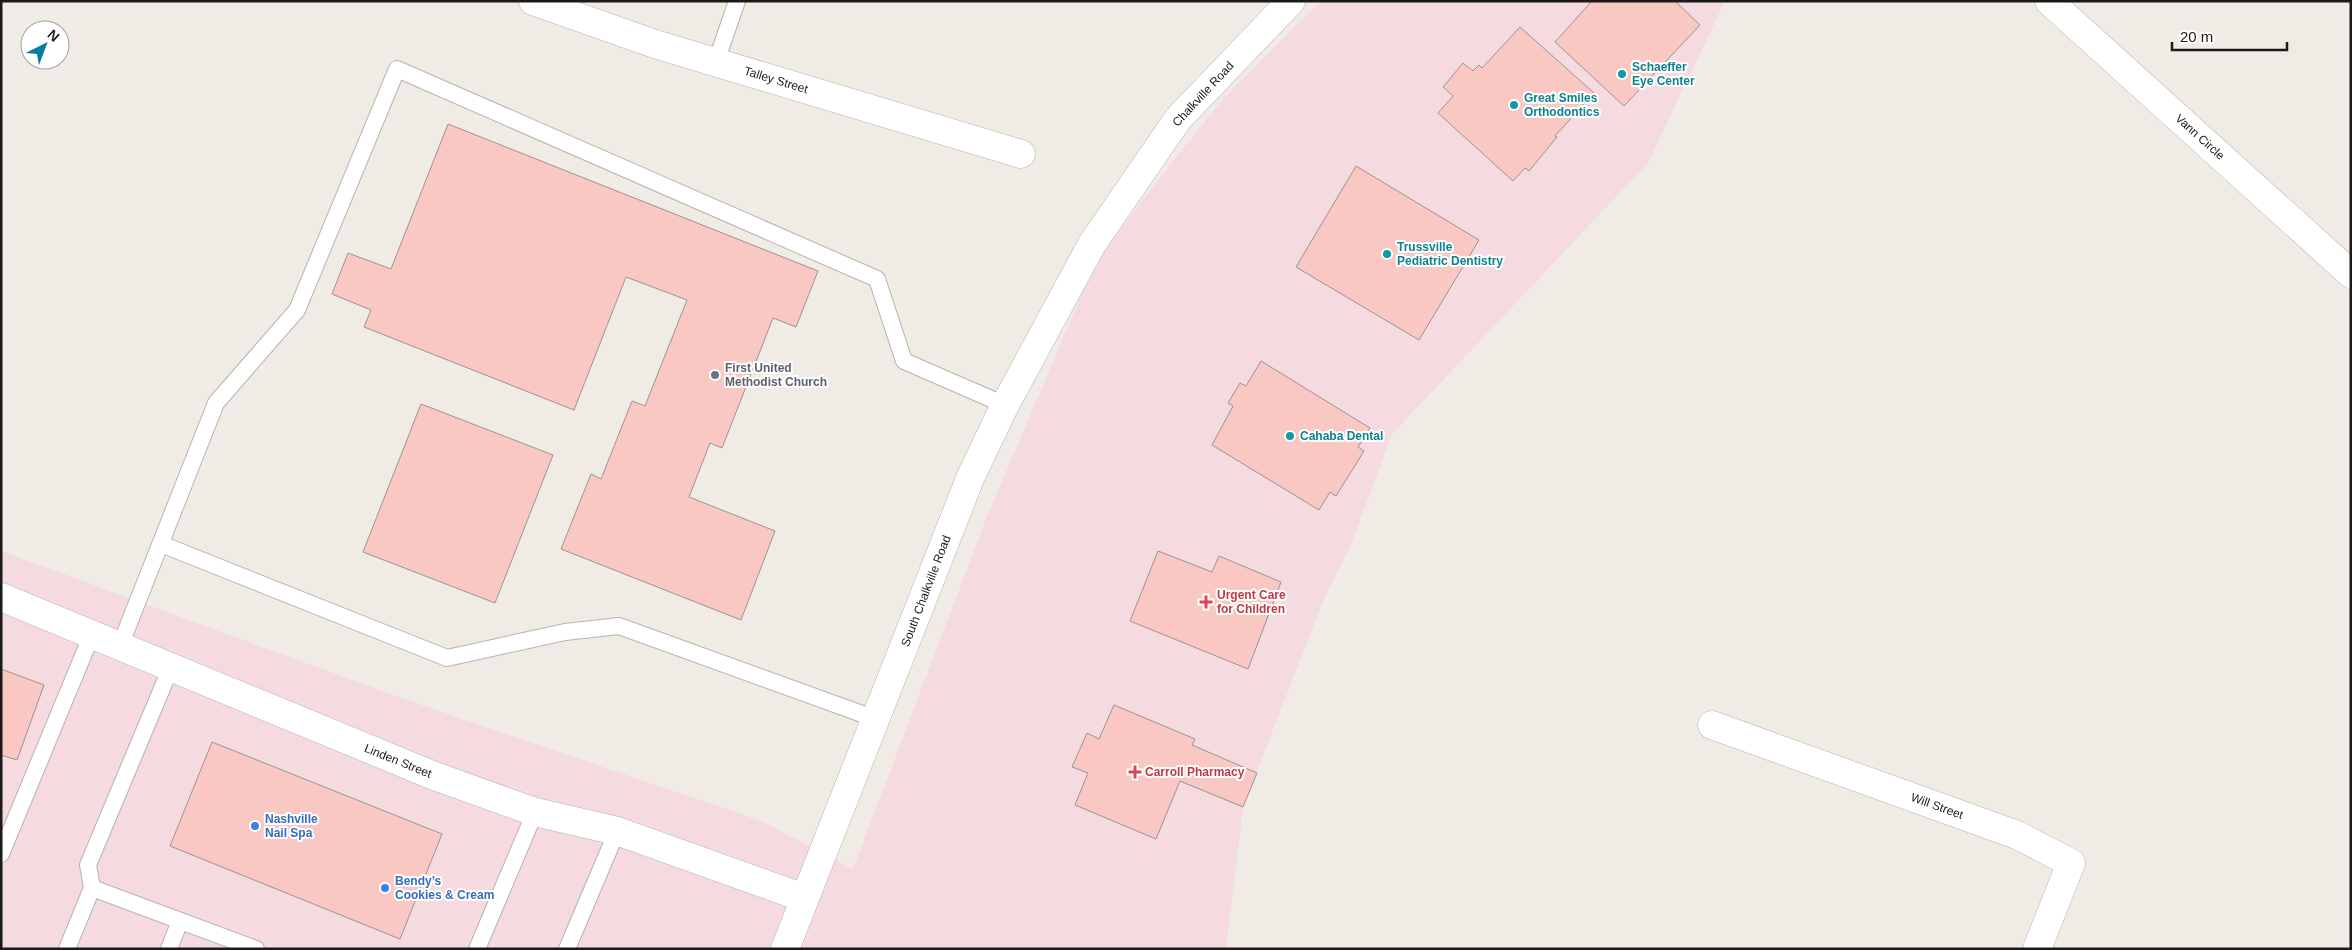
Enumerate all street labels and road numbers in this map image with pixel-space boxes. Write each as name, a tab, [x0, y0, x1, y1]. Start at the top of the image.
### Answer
street label: Chalkville Road	[1169, 59, 1237, 129]
street label: Talley Street	[742, 64, 810, 97]
street label: Vann Circle	[2173, 111, 2228, 163]
street label: South Chalkville Road	[898, 533, 954, 649]
street label: Linden Street	[362, 741, 434, 781]
street label: Will Street	[1909, 790, 1966, 822]

